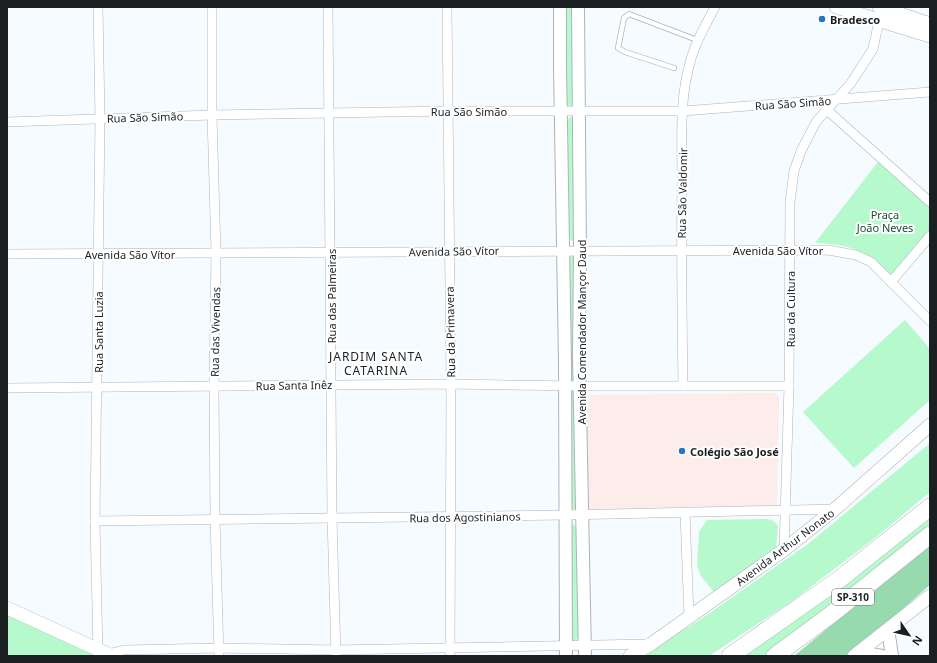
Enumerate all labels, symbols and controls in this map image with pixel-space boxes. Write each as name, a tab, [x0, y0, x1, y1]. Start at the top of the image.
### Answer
place label: Bradesco	[830, 12, 880, 27]
marker: Bradesco	[817, 14, 827, 24]
street label: Rua São Simão	[754, 93, 832, 113]
street label: Rua São Simão	[431, 104, 508, 119]
street label: Rua São Simão	[107, 108, 184, 126]
street label: Rua São Valdomir	[674, 147, 690, 239]
park label: Praça João Neves	[856, 207, 913, 235]
street label: Avenida Comendador Mançor Daud	[574, 240, 589, 424]
street label: Avenida São Vítor	[409, 243, 500, 259]
street label: Avenida São Vítor	[733, 243, 824, 258]
street label: Avenida São Vítor	[85, 247, 176, 262]
street label: Rua das Palmeiras	[324, 249, 339, 343]
street label: Rua da Cultura	[783, 271, 798, 347]
street label: Rua da Primavera	[442, 286, 458, 378]
street label: Rua das Vivendas	[207, 287, 223, 377]
street label: Rua Santa Luzia	[91, 291, 106, 373]
district label: JARDIM SANTA CATARINA	[328, 348, 423, 379]
street label: Rua Santa Inêz	[256, 377, 332, 393]
place label: Colégio São José	[690, 444, 779, 459]
marker: Colégio São José	[677, 446, 687, 456]
street label: Avenida Arthur Nonato	[733, 505, 837, 589]
street label: Rua dos Agostinianos	[409, 509, 521, 525]
road number: SP-310	[832, 589, 874, 605]
north arrow	[889, 615, 929, 655]
text: N	[909, 633, 926, 649]

